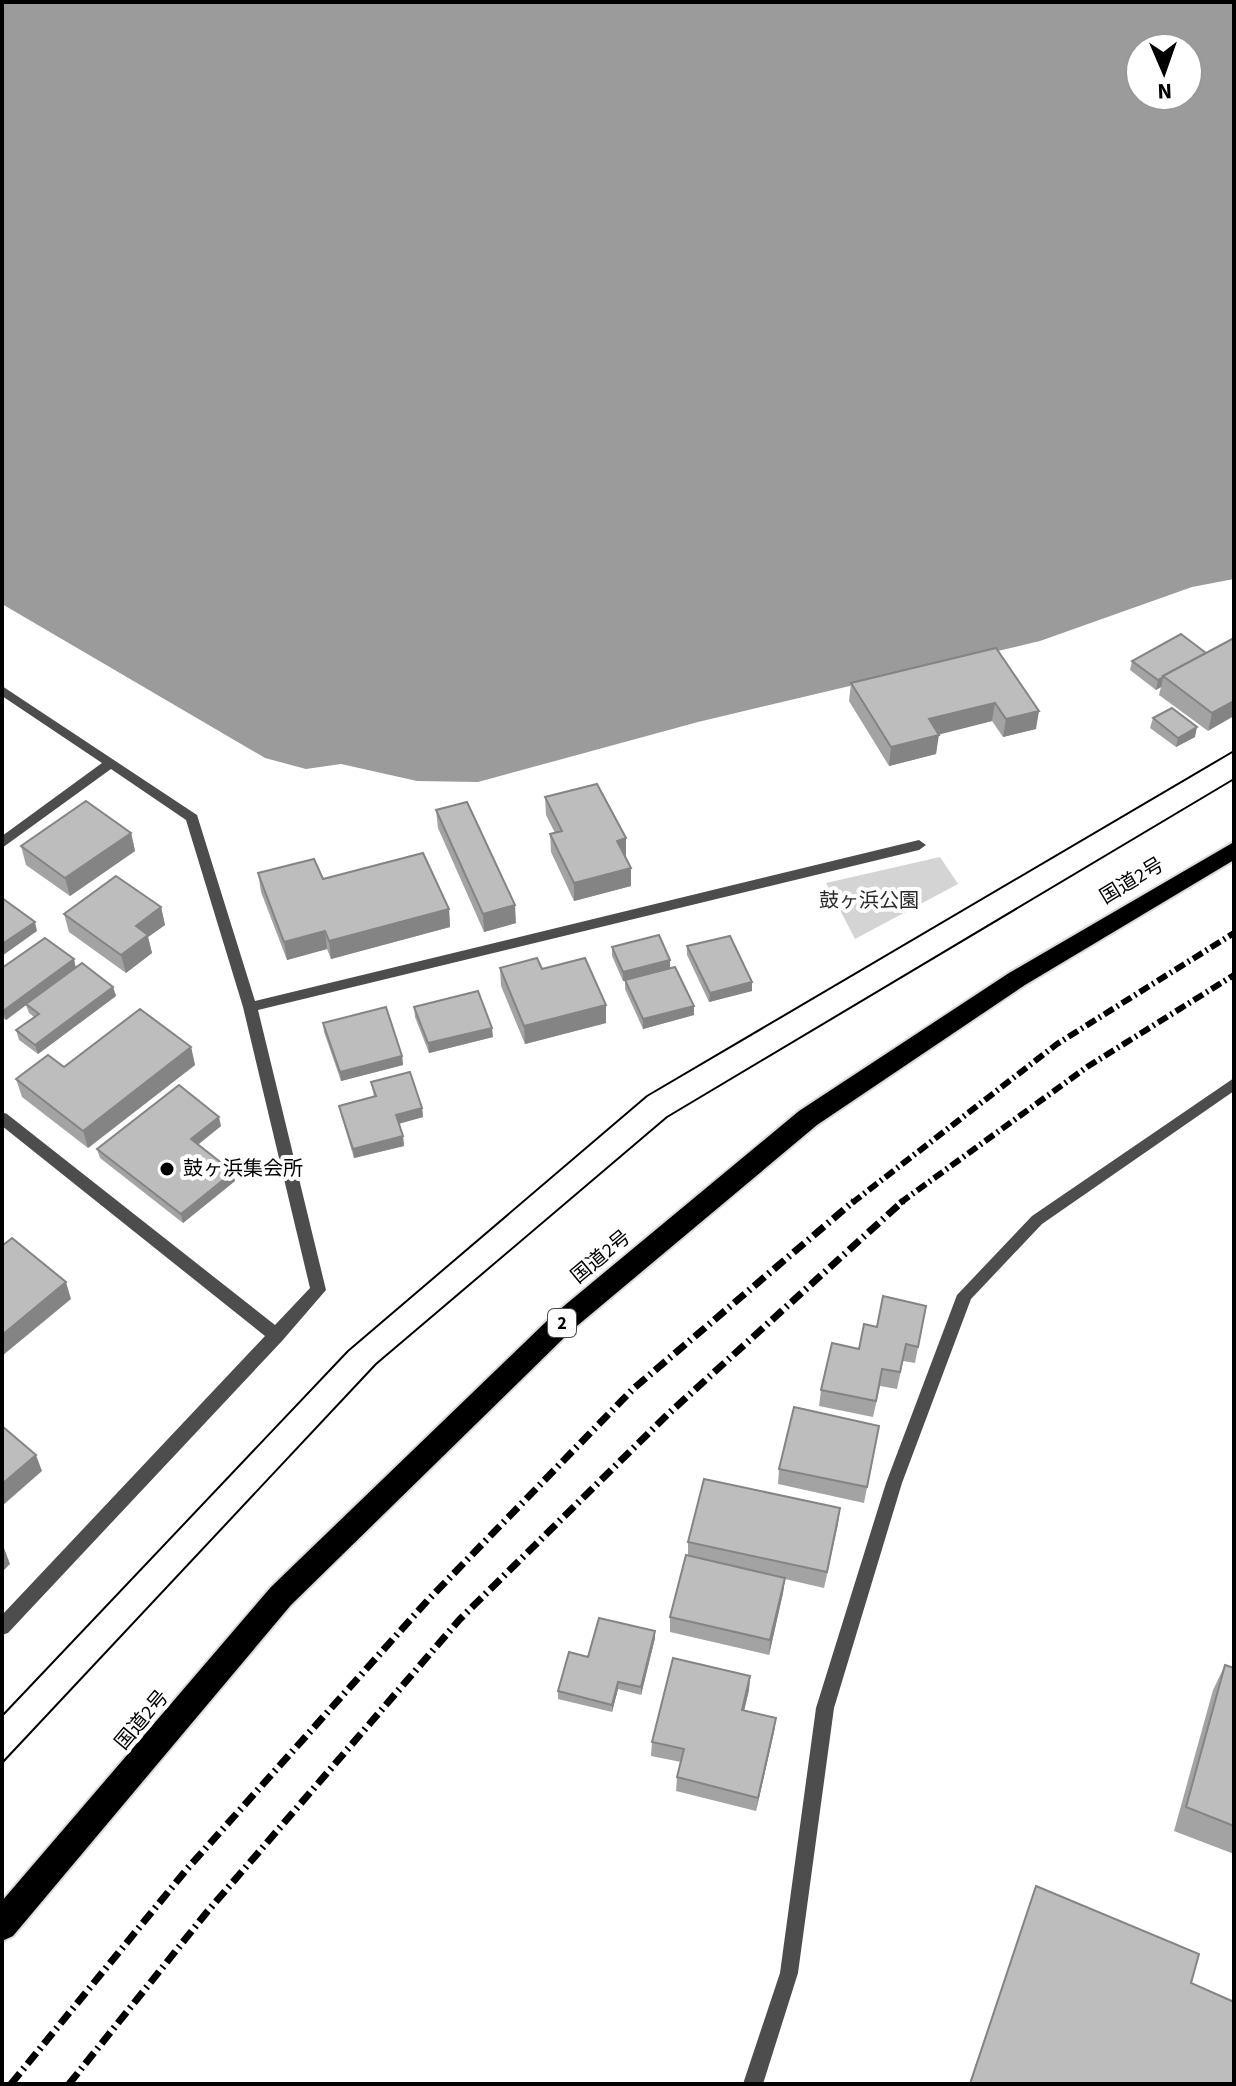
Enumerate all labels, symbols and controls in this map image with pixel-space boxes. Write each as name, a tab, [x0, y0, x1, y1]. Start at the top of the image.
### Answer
north arrow	[1124, 32, 1204, 112]
text: N	[1157, 75, 1173, 107]
street label: 国道2号	[1095, 851, 1169, 911]
park label: 鼓ヶ浜公園	[819, 887, 919, 915]
place label: 鼓ヶ浜集会所	[183, 1155, 303, 1183]
marker: 鼓ヶ浜集会所	[158, 1160, 176, 1178]
street label: 国道2号	[565, 1224, 637, 1290]
road number: 2	[548, 1309, 576, 1337]
street label: 国道2号	[109, 1684, 175, 1756]

